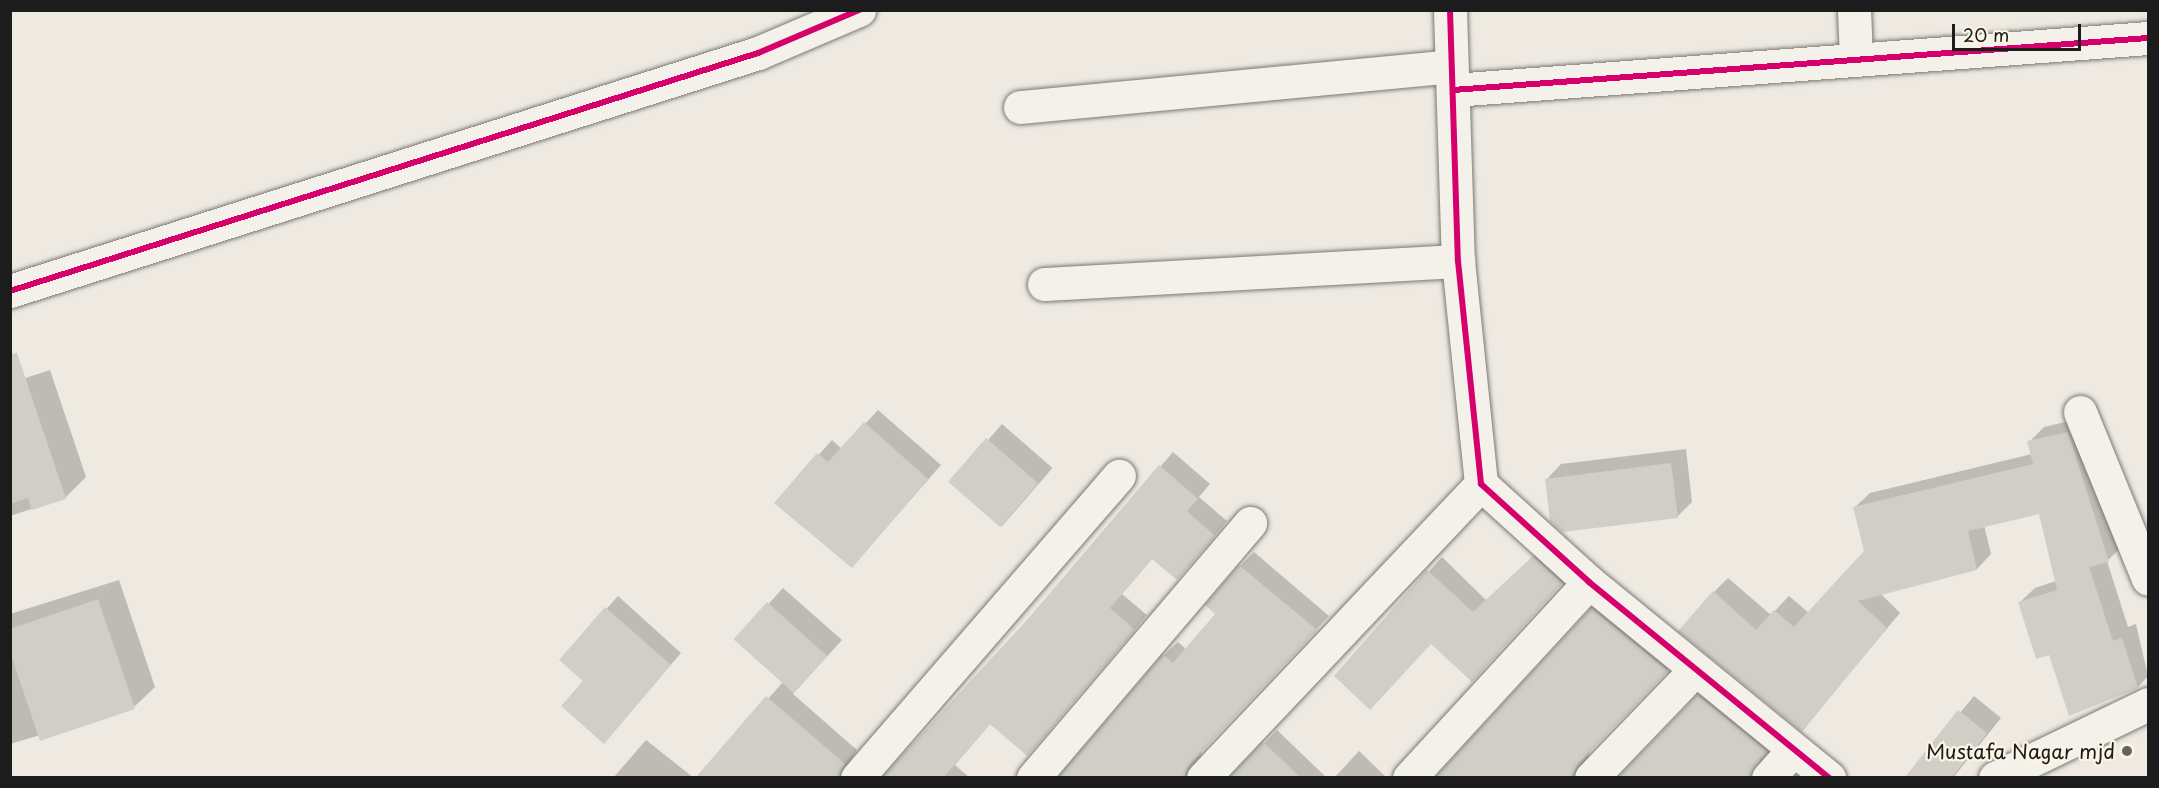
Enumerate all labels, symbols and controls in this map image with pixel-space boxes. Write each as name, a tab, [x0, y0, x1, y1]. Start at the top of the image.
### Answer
scale bar	[1955, 12, 2084, 50]
text: 20 m	[1963, 21, 2009, 48]
place label: Mustafa Nagar mjd	[1925, 739, 2115, 763]
marker: Mustafa Nagar mjd	[2120, 744, 2134, 758]

